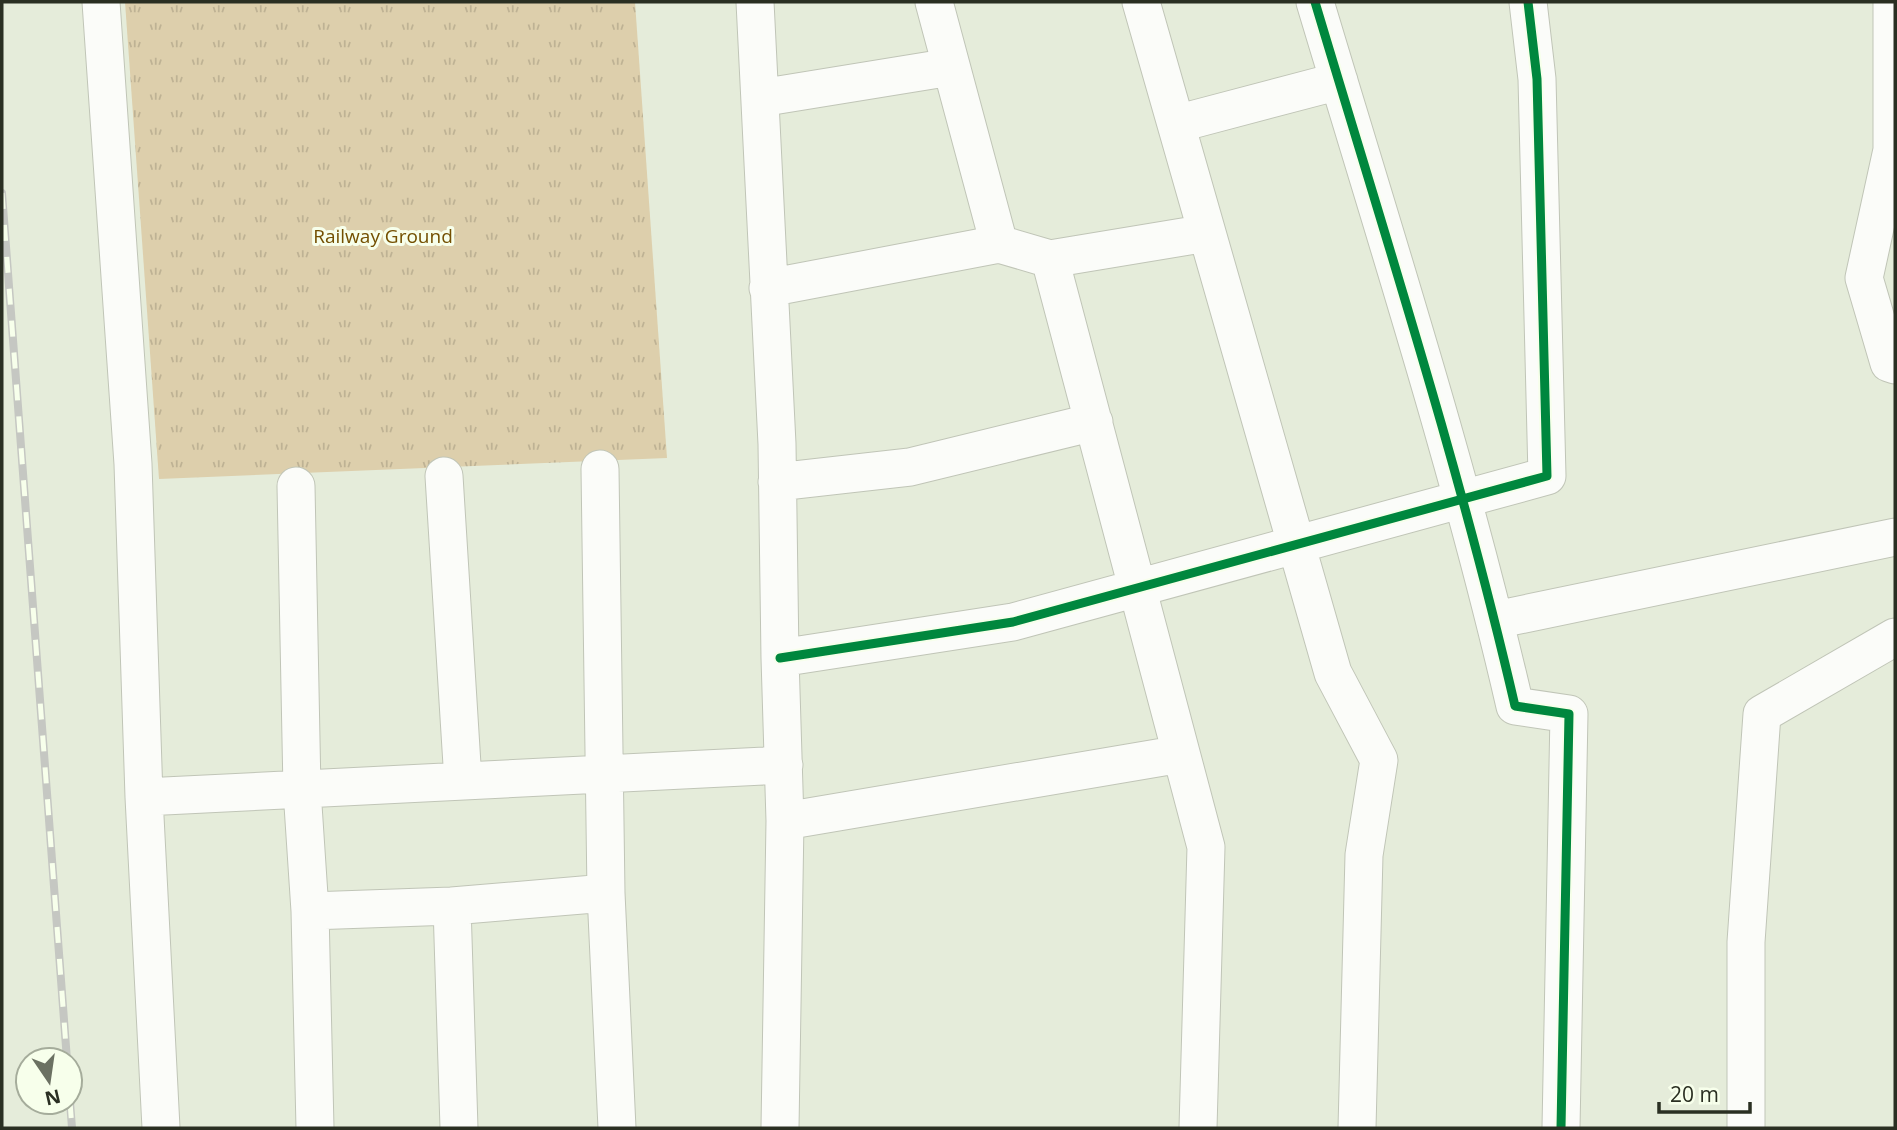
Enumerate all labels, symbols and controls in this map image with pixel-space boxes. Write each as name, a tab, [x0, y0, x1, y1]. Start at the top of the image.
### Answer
park label: Railway Ground	[313, 223, 453, 249]
north arrow	[14, 1046, 84, 1116]
scale bar	[1659, 1070, 1750, 1114]
text: 20 m	[1670, 1080, 1719, 1108]
text: N	[42, 1083, 63, 1112]

